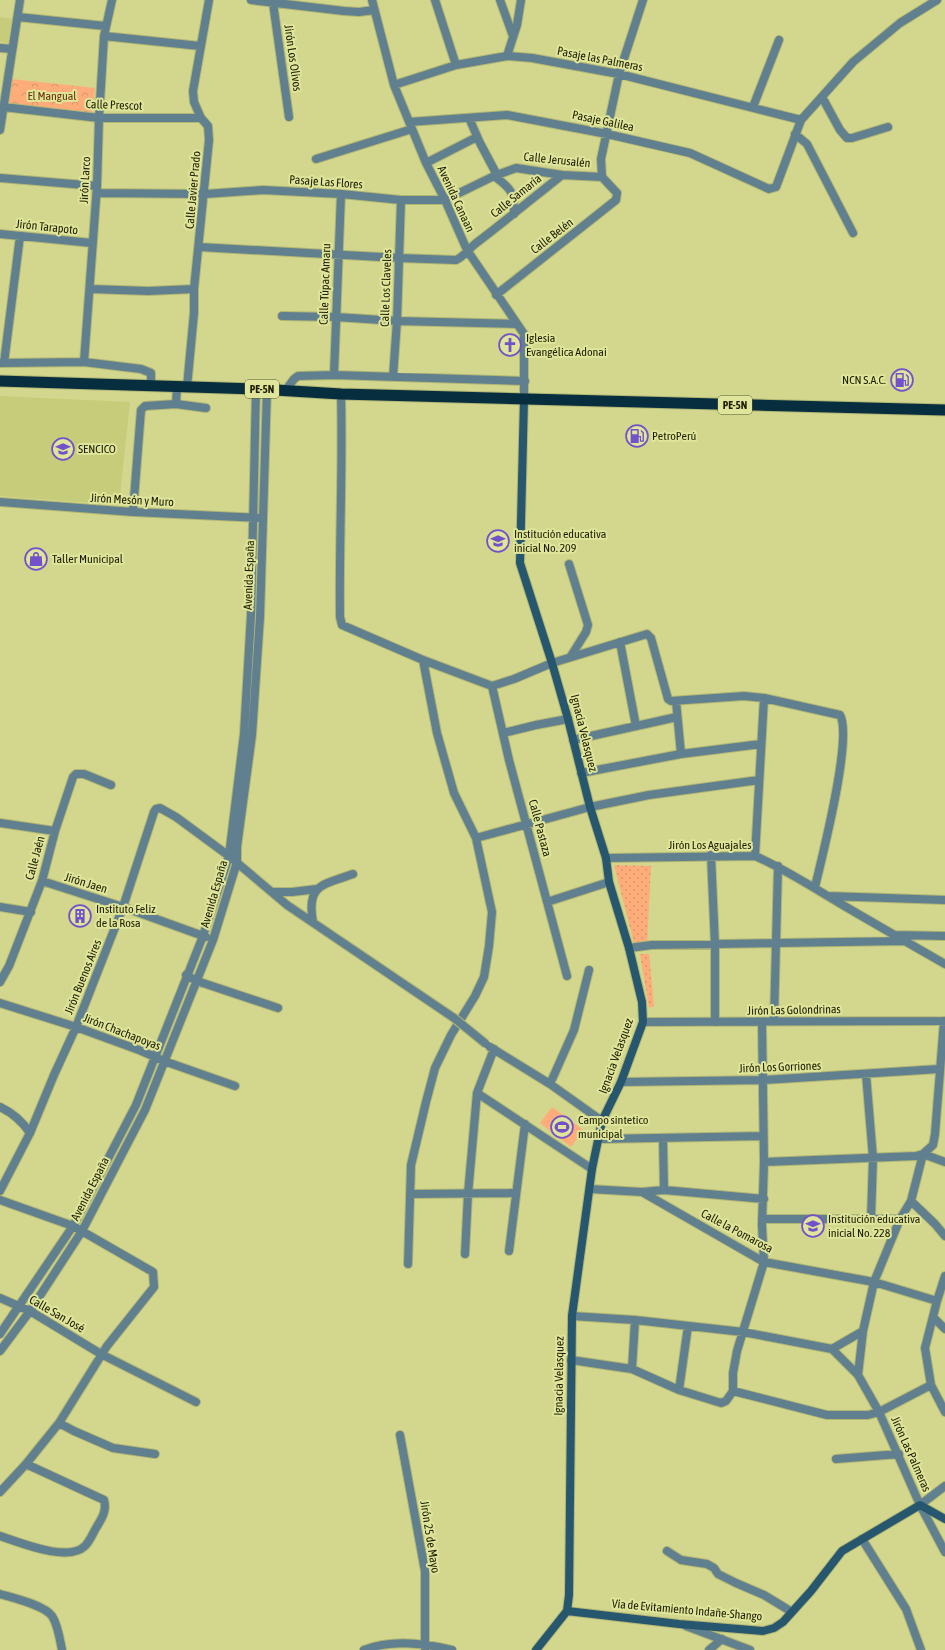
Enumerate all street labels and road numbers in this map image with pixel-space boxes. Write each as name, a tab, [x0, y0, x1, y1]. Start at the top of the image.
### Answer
street label: Jirón Los Olivos	[281, 24, 305, 92]
street label: Pasaje las Palmeras	[556, 44, 644, 74]
street label: Calle Prescot	[85, 97, 143, 113]
street label: Pasaje Galilea	[571, 108, 635, 134]
street label: Calle Javier Prado	[183, 150, 203, 230]
street label: Calle Jerusalén	[523, 150, 591, 170]
street label: Jirón Larco	[77, 156, 93, 204]
street label: Avenida Canaan	[435, 164, 477, 234]
street label: Calle Samaría	[488, 171, 544, 221]
street label: Pasaje Las Flores	[289, 172, 363, 192]
street label: Calle Belén	[528, 215, 576, 257]
street label: Jirón Tarapoto	[15, 217, 79, 237]
street label: Calle Túpac Amaru	[317, 243, 333, 325]
street label: Calle Los Claveles	[378, 249, 394, 327]
road number: PE-5N	[245, 380, 279, 398]
road number: PE-5N	[718, 396, 752, 414]
street label: Jirón Mesón y Muro	[90, 491, 175, 509]
street label: Avenida España	[241, 540, 257, 610]
street label: Ignacia Velasquez	[568, 693, 601, 774]
street label: Calle Pastaza	[526, 798, 554, 858]
street label: Calle Jaén	[22, 834, 48, 882]
street label: Jirón Los Aguajales	[669, 838, 751, 852]
street label: Avenida España	[198, 859, 230, 929]
street label: Jirón Jaen	[63, 870, 109, 896]
street label: Jirón Buenos Aires	[62, 938, 104, 1016]
street label: Jirón Las Golondrinas	[747, 1002, 841, 1018]
street label: Jirón Chachapoyas	[81, 1011, 163, 1053]
street label: Ignacia Velasquez	[596, 1016, 636, 1096]
street label: Jirón Los Gorriones	[739, 1059, 821, 1075]
street label: Avenida España	[68, 1155, 112, 1223]
street label: Calle la Pomarosa	[699, 1206, 775, 1256]
street label: Calle San José	[27, 1293, 87, 1335]
street label: Ignacia Velasquez	[551, 1336, 567, 1416]
street label: Jirón Las Palmeras	[888, 1414, 934, 1494]
street label: Jirón 25 de Mayo	[417, 1500, 443, 1575]
street label: Vía de Evitamiento Indañe-Shango	[611, 1596, 763, 1624]

